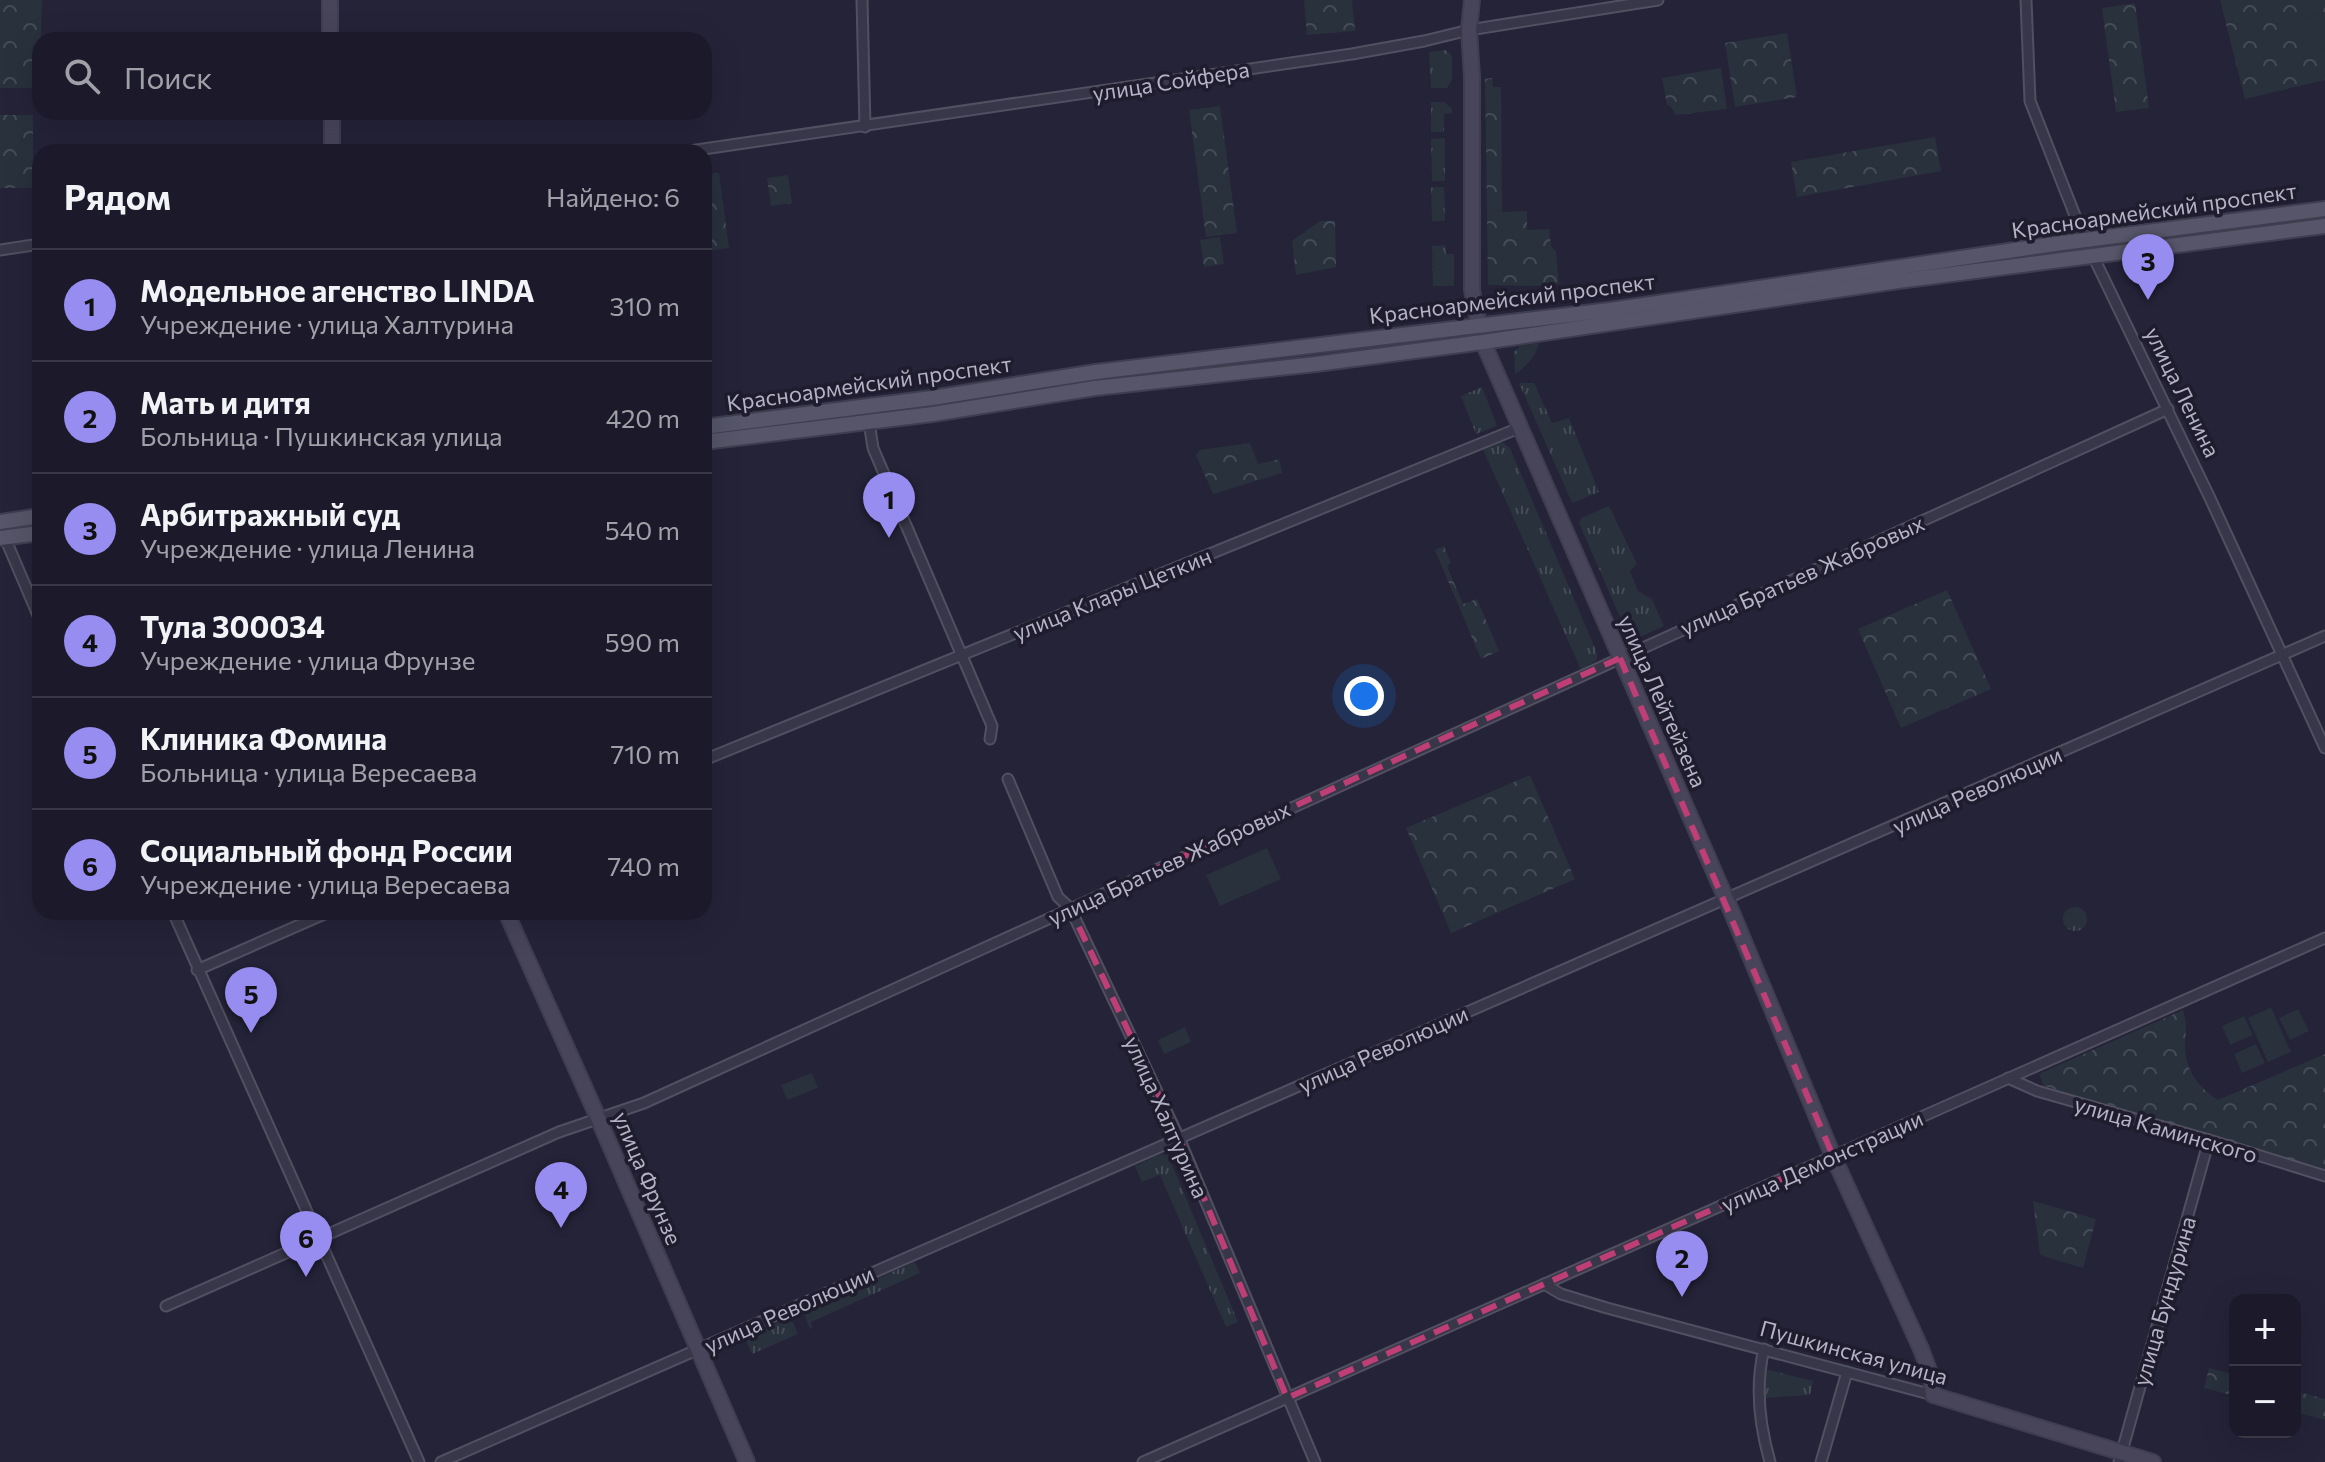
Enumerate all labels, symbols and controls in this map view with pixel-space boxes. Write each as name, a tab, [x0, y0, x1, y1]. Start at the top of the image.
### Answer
search box	[32, 32, 712, 120]
icon: search	[60, 54, 104, 98]
street label: улица Сойфера	[1091, 55, 1251, 107]
text: Поиск	[124, 58, 212, 95]
text: Рядом	[64, 175, 171, 217]
street label: Красноармейский проспект	[2010, 177, 2298, 243]
text: Найдено: 6	[546, 181, 680, 212]
pin: 3	[2122, 234, 2174, 300]
street label: Красноармейский проспект	[1368, 267, 1656, 329]
text: Модельное агенство LINDA	[140, 271, 535, 308]
text: 1	[84, 290, 96, 321]
text: 310 m	[609, 290, 680, 321]
text: Учреждение · улица Халтурина	[140, 308, 514, 339]
street label: улица Ленина	[2140, 322, 2226, 462]
street label: Красноармейский проспект	[725, 350, 1013, 416]
text: Мать и дитя	[140, 383, 311, 420]
text: 2	[83, 402, 97, 433]
text: 420 m	[606, 402, 680, 433]
text: Больница · Пушкинская улица	[140, 420, 503, 451]
pin: 1	[863, 472, 915, 538]
text: Арбитражный суд	[140, 495, 400, 532]
street label: улица Братьев Жабровых	[1676, 509, 1929, 641]
text: 3	[82, 514, 98, 545]
text: 540 m	[605, 514, 680, 545]
text: Учреждение · улица Ленина	[140, 532, 475, 563]
street label: улица Клары Цеткин	[1009, 542, 1215, 646]
text: Тула 300034	[140, 607, 325, 644]
street label: улица Лейтейзена	[1613, 611, 1713, 791]
text: 4	[82, 626, 98, 657]
text: 590 m	[605, 626, 680, 657]
text: Учреждение · улица Фрунзе	[140, 644, 475, 675]
your location	[1344, 676, 1384, 716]
text: Клиника Фомина	[140, 719, 387, 756]
text: 5	[82, 738, 98, 769]
text: 710 m	[611, 738, 680, 769]
street label: улица Революции	[1888, 740, 2066, 840]
text: Больница · улица Вересаева	[140, 756, 477, 787]
street label: улица Братьев Жабровых	[1043, 795, 1295, 931]
text: Социальный фонд России	[140, 831, 513, 868]
text: 6	[82, 850, 98, 881]
text: 740 m	[608, 850, 680, 881]
text: Учреждение · улица Вересаева	[140, 868, 511, 899]
pin: 5	[225, 967, 277, 1033]
street label: улица Революции	[1294, 999, 1472, 1099]
street label: улица Халтурина	[1119, 1032, 1215, 1202]
street label: улица Каминского	[2071, 1090, 2261, 1168]
street label: улица Демонстрации	[1717, 1104, 1927, 1218]
street label: улица Фрунзе	[608, 1107, 688, 1249]
pin: 4	[535, 1162, 587, 1228]
pin: 6	[280, 1211, 332, 1277]
street label: улица Бундурина	[2127, 1213, 2201, 1389]
pin: 2	[1656, 1231, 1708, 1297]
street label: улица Революции	[700, 1259, 878, 1359]
map controls	[2229, 1294, 2301, 1438]
button: +	[2229, 1294, 2301, 1366]
street label: Пушкинская улица	[1757, 1314, 1951, 1390]
button: −	[2229, 1366, 2301, 1438]

